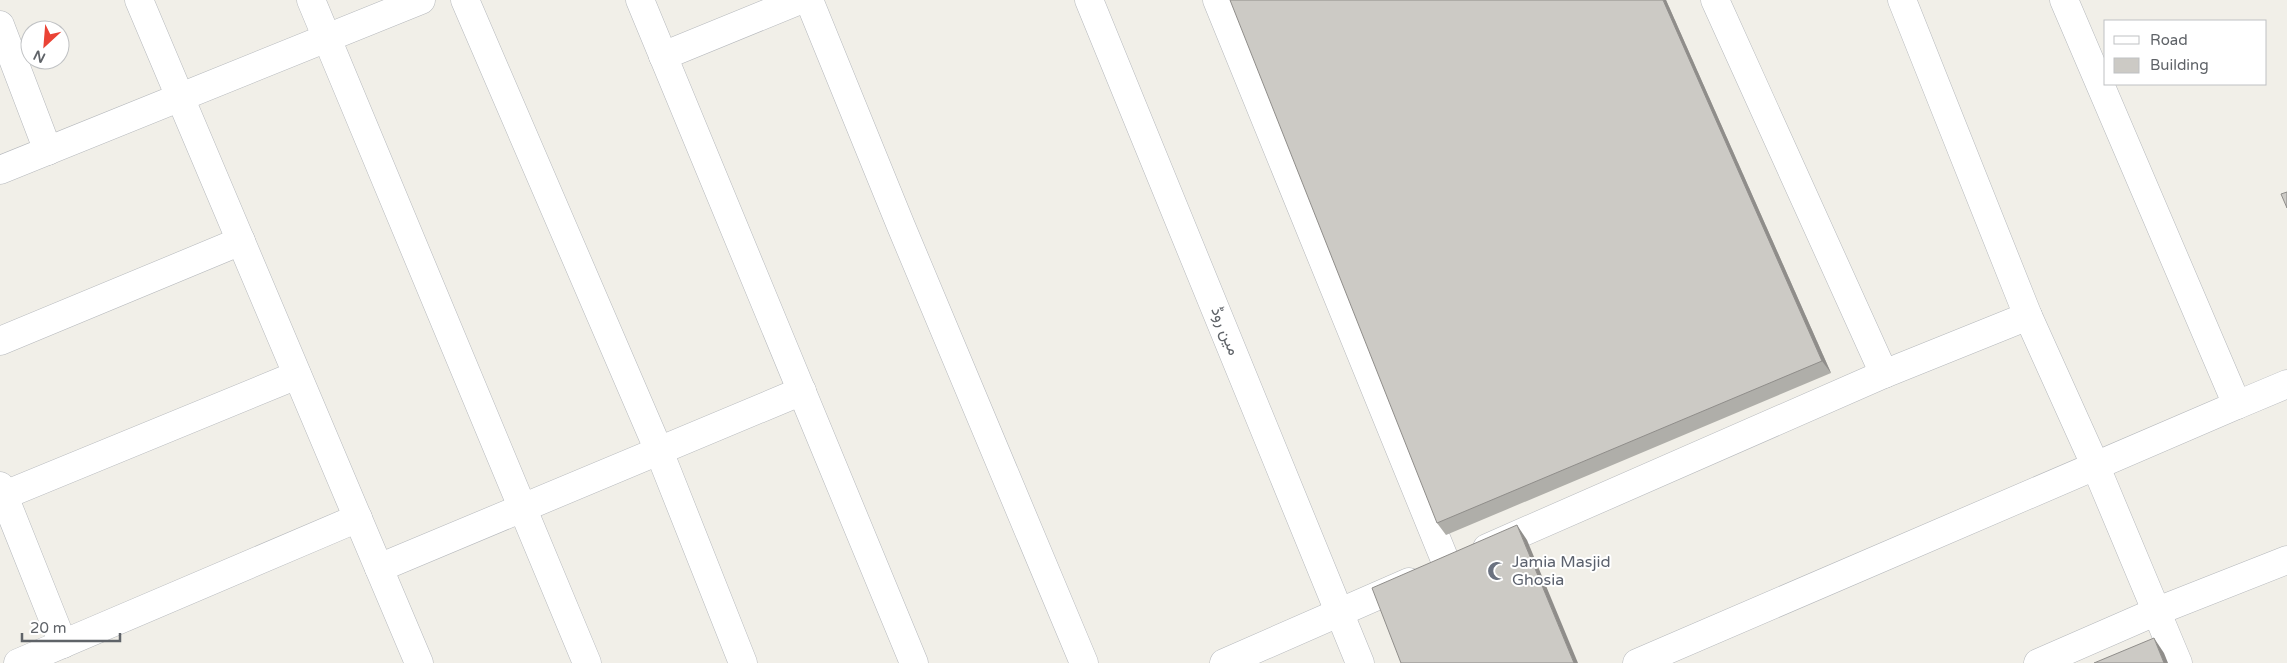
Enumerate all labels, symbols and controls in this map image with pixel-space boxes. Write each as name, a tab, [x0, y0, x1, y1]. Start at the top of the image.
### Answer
north arrow	[20, 20, 70, 70]
legend	[2104, 20, 2267, 85]
text: Road	[2150, 31, 2188, 49]
text: N	[31, 46, 48, 66]
text: Building	[2150, 56, 2209, 74]
street label: مین روڈ	[1206, 304, 1244, 358]
place label: Jamia Masjid Ghosia	[1512, 552, 1611, 590]
mosque icon: Jamia Masjid Ghosia	[1486, 560, 1508, 582]
scale bar	[22, 610, 120, 642]
text: 20 m	[30, 619, 67, 637]

